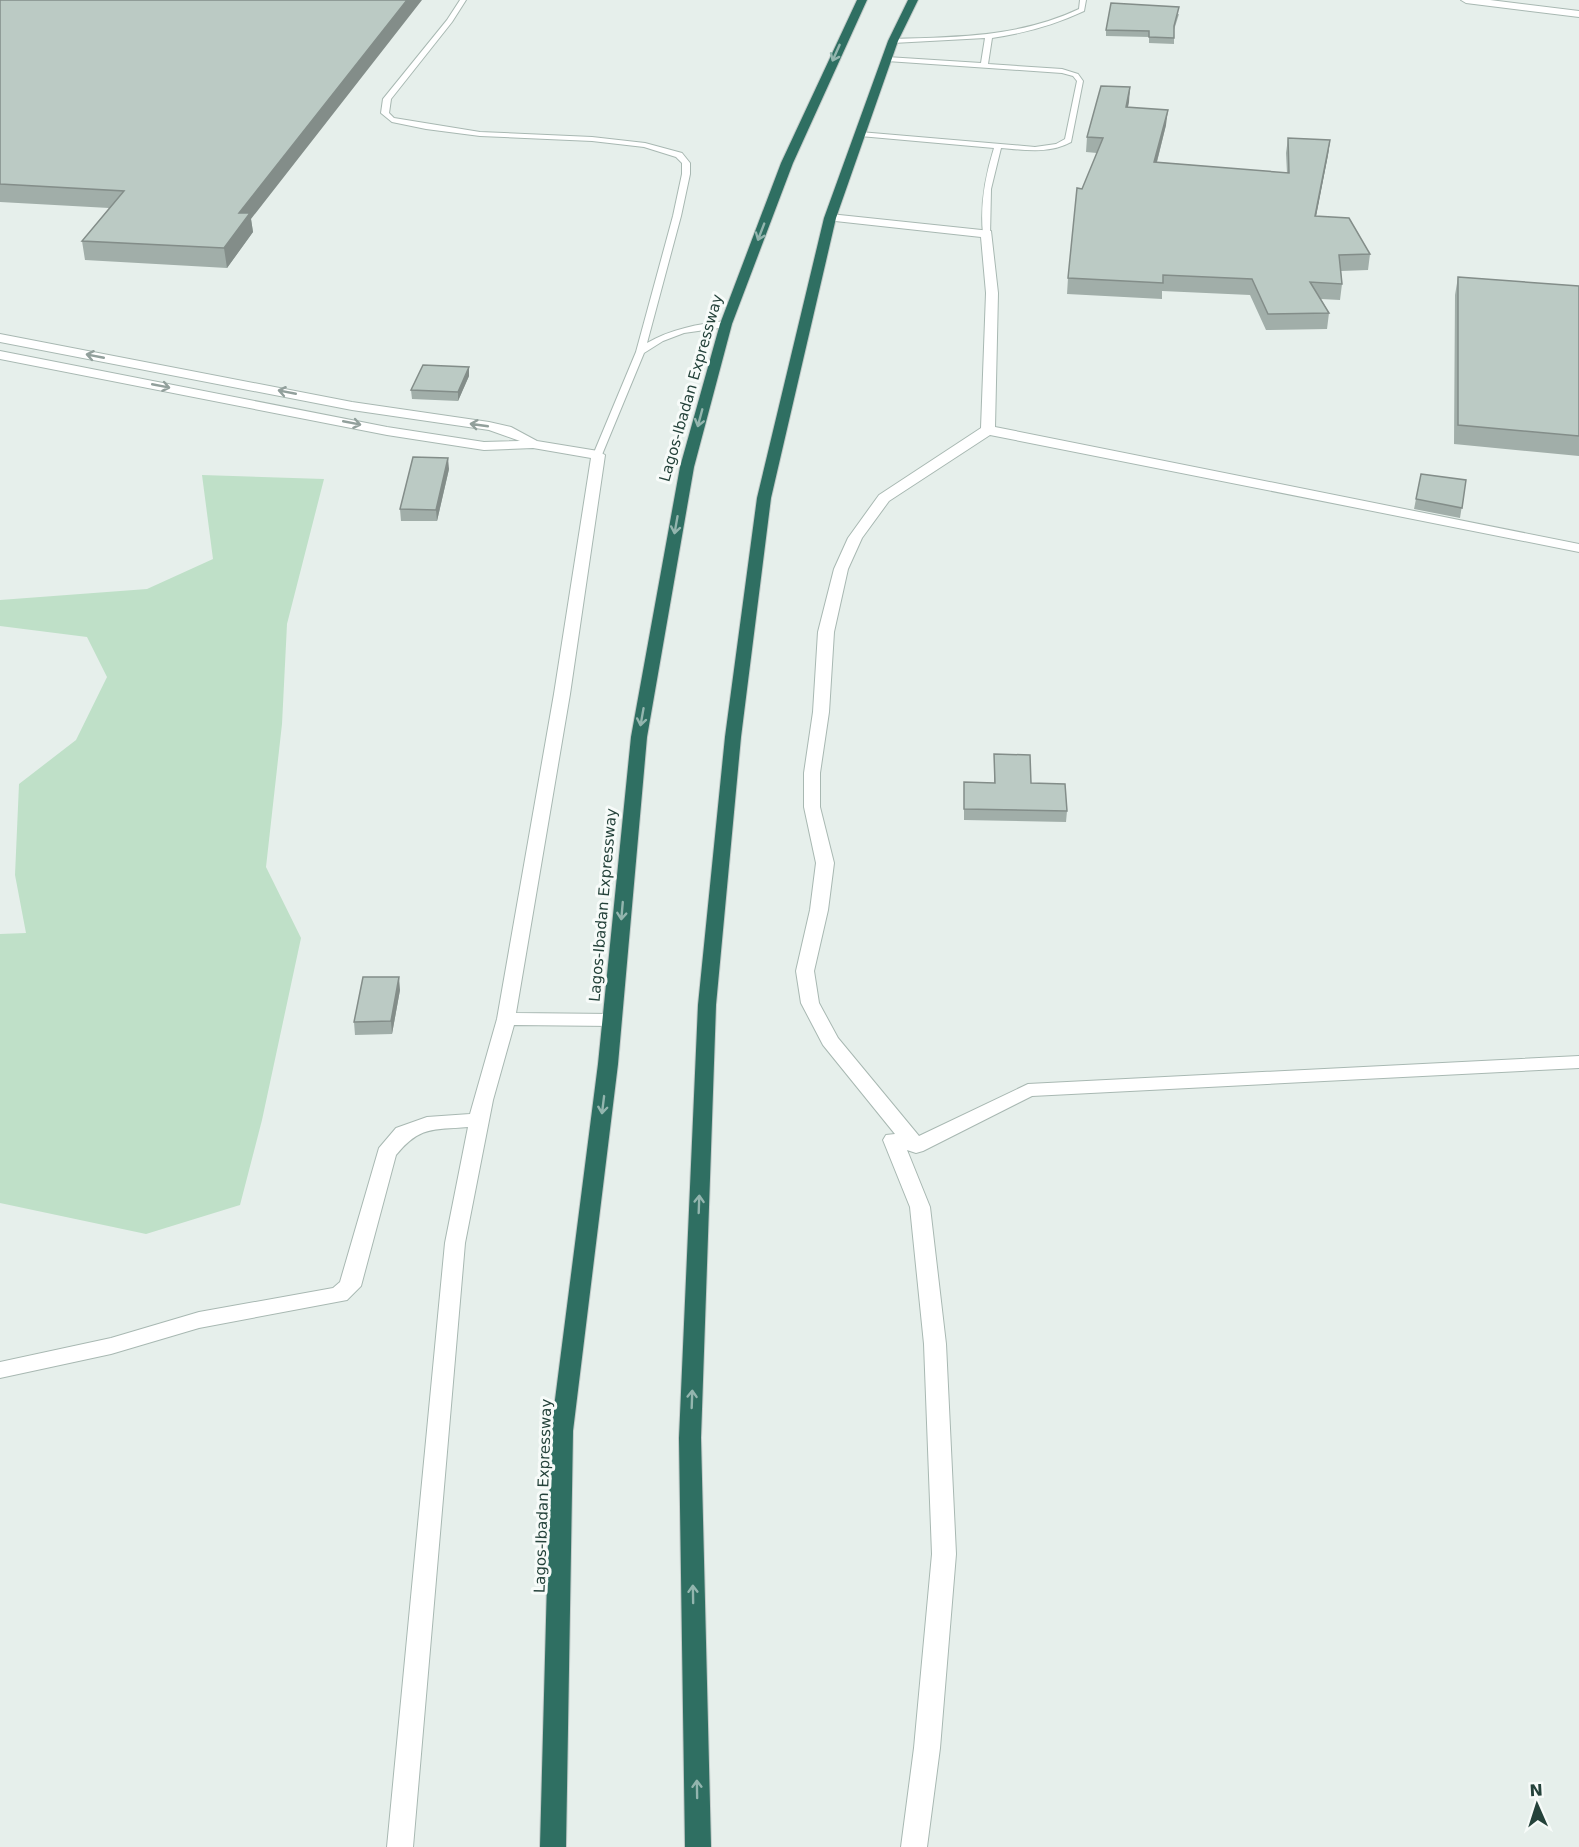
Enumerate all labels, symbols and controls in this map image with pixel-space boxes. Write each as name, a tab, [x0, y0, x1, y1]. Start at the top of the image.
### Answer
one-way arrow	[830, 43, 842, 61]
one-way arrow	[754, 222, 765, 241]
street label: Lagos-Ibadan Expressway	[656, 292, 726, 484]
one-way arrow	[86, 350, 106, 361]
one-way arrow	[150, 380, 170, 391]
one-way arrow	[278, 386, 297, 397]
one-way arrow	[694, 408, 706, 427]
one-way arrow	[342, 418, 361, 430]
one-way arrow	[470, 420, 490, 431]
one-way arrow	[671, 515, 682, 534]
one-way arrow	[636, 707, 647, 726]
street label: Lagos-Ibadan Expressway	[586, 807, 620, 1003]
one-way arrow	[616, 900, 627, 920]
one-way arrow	[597, 1094, 608, 1114]
one-way arrow	[694, 1194, 705, 1214]
one-way arrow	[686, 1389, 697, 1409]
street label: Lagos-Ibadan Expressway	[531, 1398, 555, 1594]
one-way arrow	[687, 1584, 699, 1604]
north arrow	[1507, 1775, 1567, 1835]
one-way arrow	[691, 1779, 703, 1799]
text: N	[1529, 1781, 1543, 1800]

